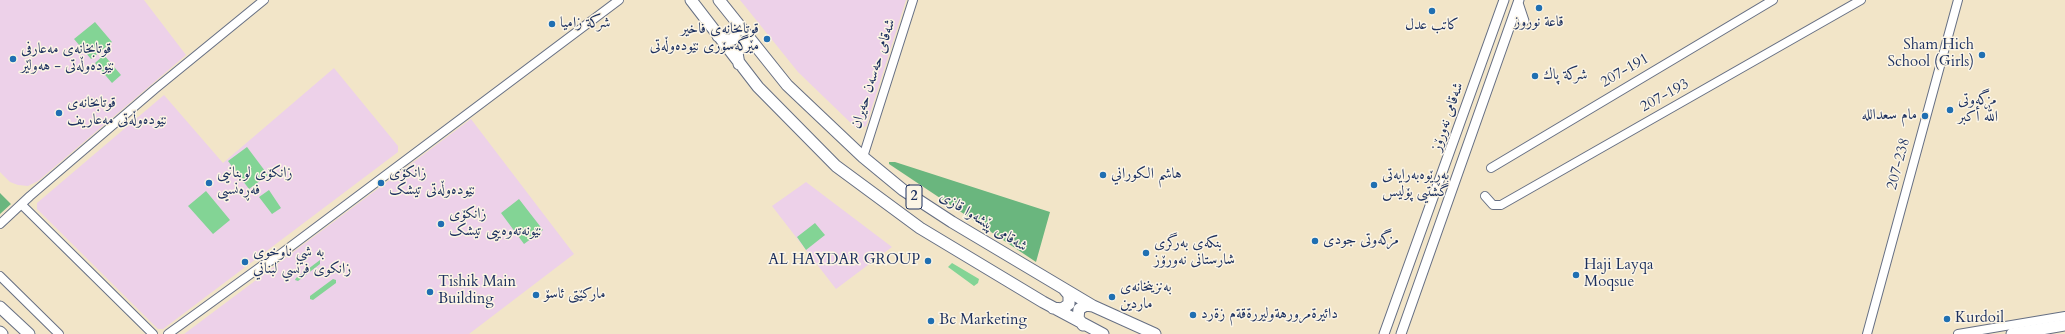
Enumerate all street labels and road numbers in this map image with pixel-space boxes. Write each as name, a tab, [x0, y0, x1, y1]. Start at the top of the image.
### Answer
street label: شەقامی حەسەن حەیران	[848, 17, 900, 131]
street label: 207-191	[1598, 50, 1652, 92]
street label: 207-193	[1638, 75, 1692, 117]
street label: شەقامی نەورۆز	[1428, 80, 1468, 154]
street label: 207-238	[1883, 136, 1915, 192]
road number: 2	[906, 185, 922, 209]
street label: شەقامی پێشەوا قازی	[936, 188, 1030, 256]

